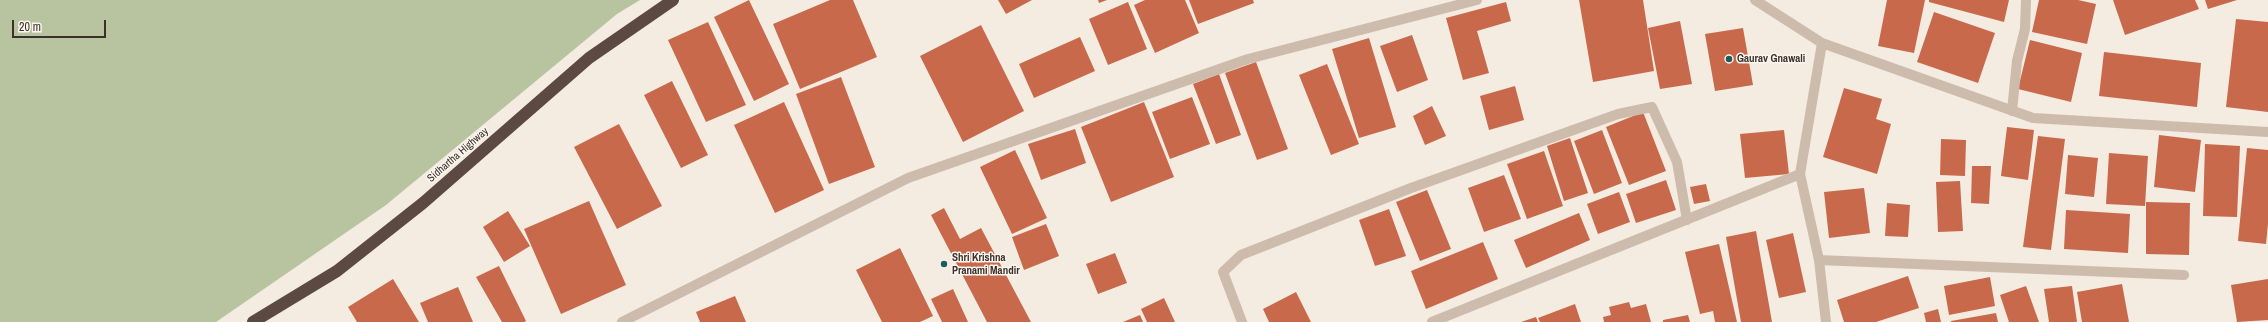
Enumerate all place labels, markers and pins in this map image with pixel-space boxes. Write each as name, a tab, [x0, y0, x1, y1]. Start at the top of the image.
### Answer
place label: Gaurav Gnawali	[1737, 52, 1805, 66]
marker: Gaurav Gnawali	[1724, 54, 1734, 64]
place label: Shri Krishna Pranami Mandir	[952, 251, 1020, 277]
marker: Shri Krishna Pranami Mandir	[939, 259, 949, 269]

